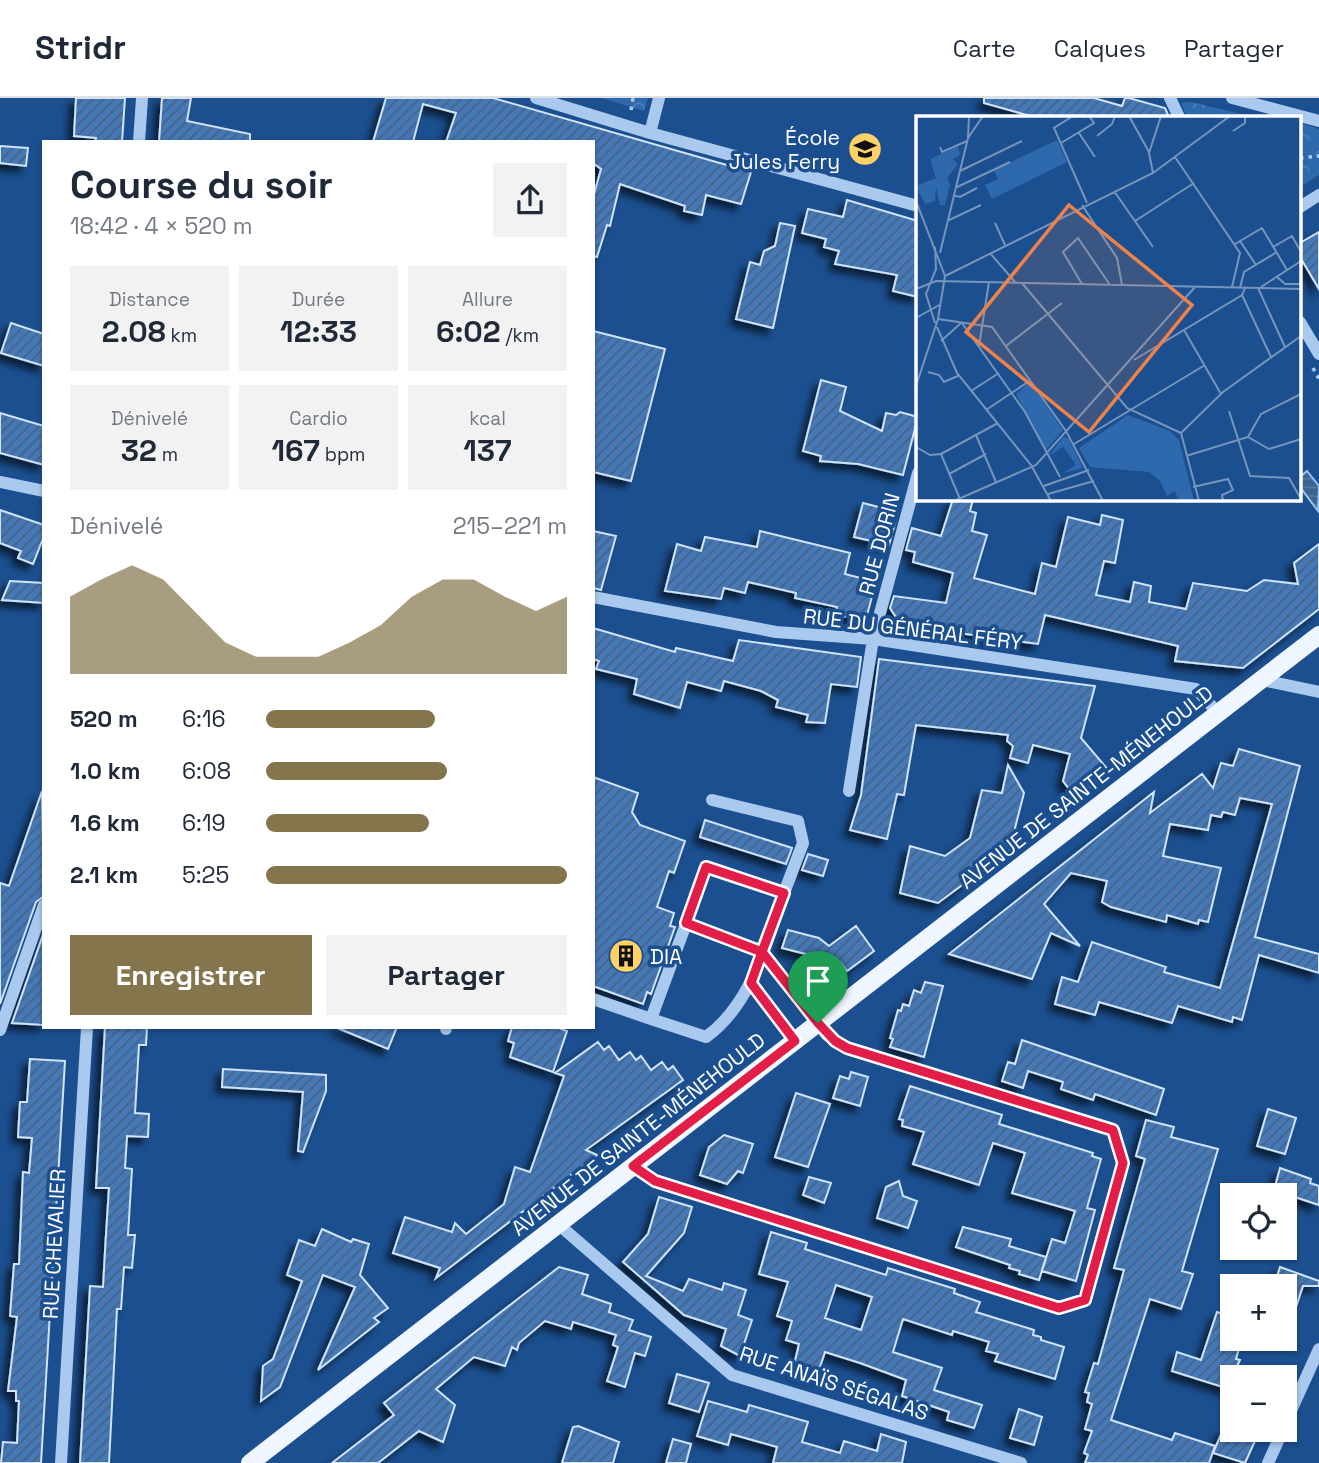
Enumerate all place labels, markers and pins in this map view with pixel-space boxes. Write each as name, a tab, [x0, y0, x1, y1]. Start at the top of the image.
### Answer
place label: École Jules Ferry	[729, 124, 840, 175]
school or university icon: École Jules Ferry	[846, 130, 884, 168]
building icon: DIA	[607, 937, 645, 975]
place label: DIA	[650, 943, 682, 970]
pin	[788, 951, 848, 1023]

